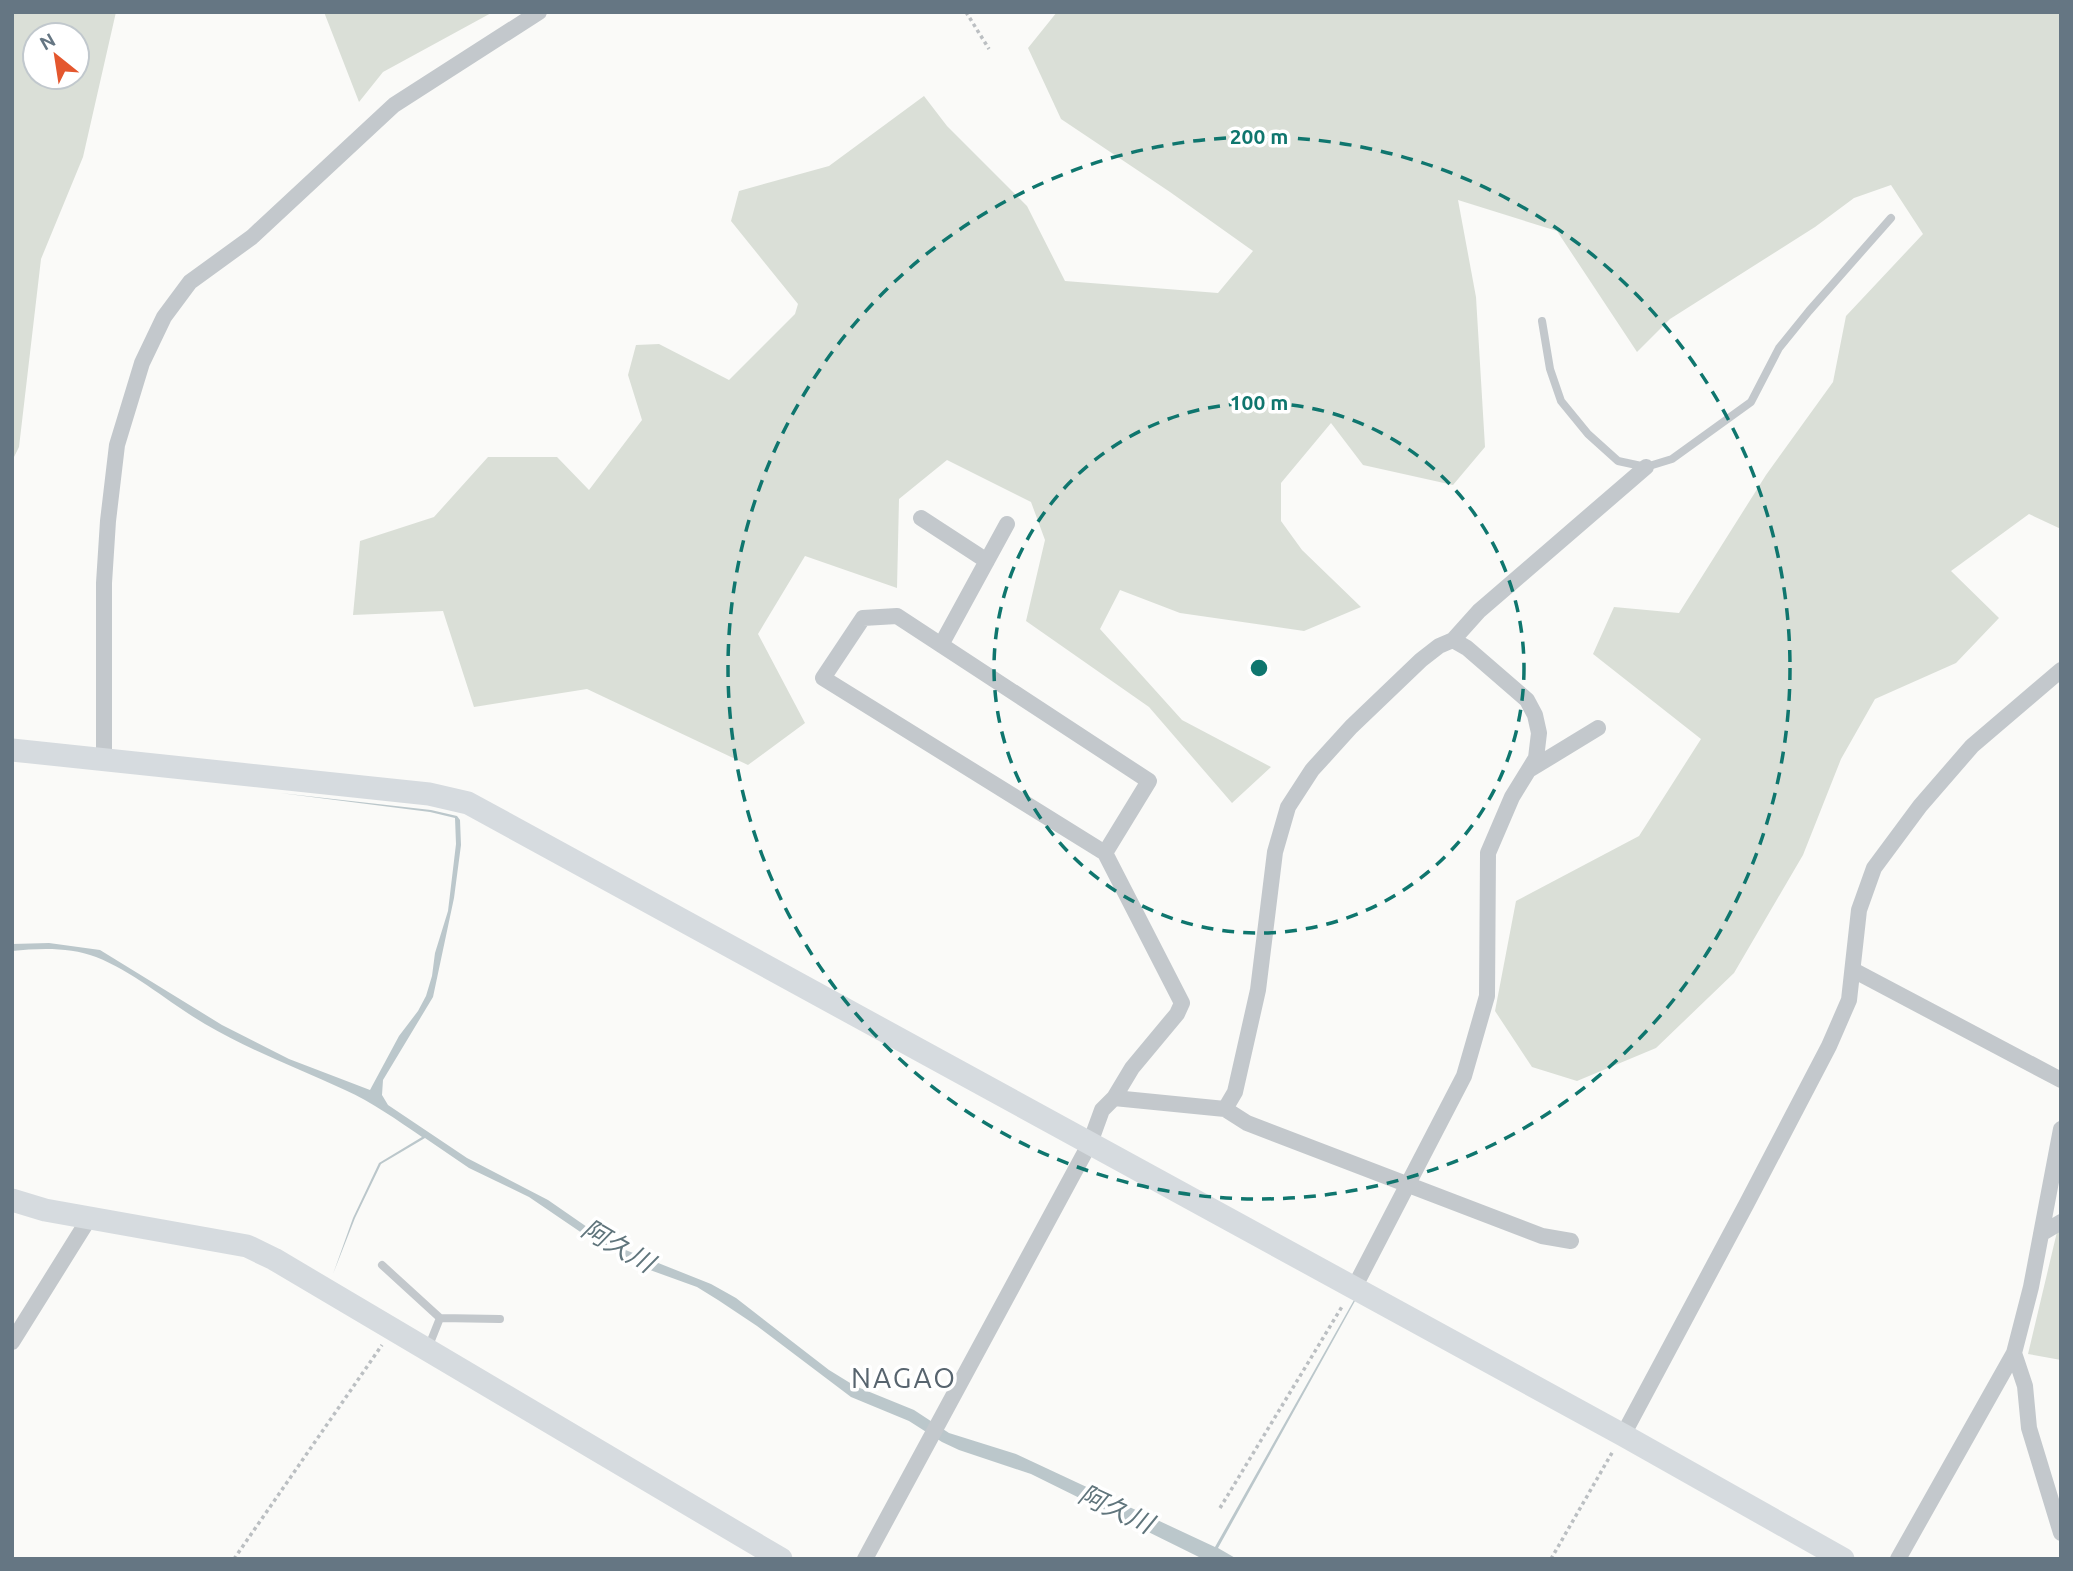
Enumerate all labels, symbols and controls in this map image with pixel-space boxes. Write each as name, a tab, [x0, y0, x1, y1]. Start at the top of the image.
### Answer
north arrow	[21, 21, 91, 91]
text: N	[36, 28, 59, 54]
text: 200 m	[1230, 124, 1288, 148]
text: 100 m	[1230, 390, 1288, 414]
centre of rings	[1247, 656, 1271, 680]
water label: 阿久川	[577, 1214, 662, 1279]
district label: NAGAO	[851, 1362, 957, 1393]
water label: 阿久川	[1075, 1479, 1160, 1539]

